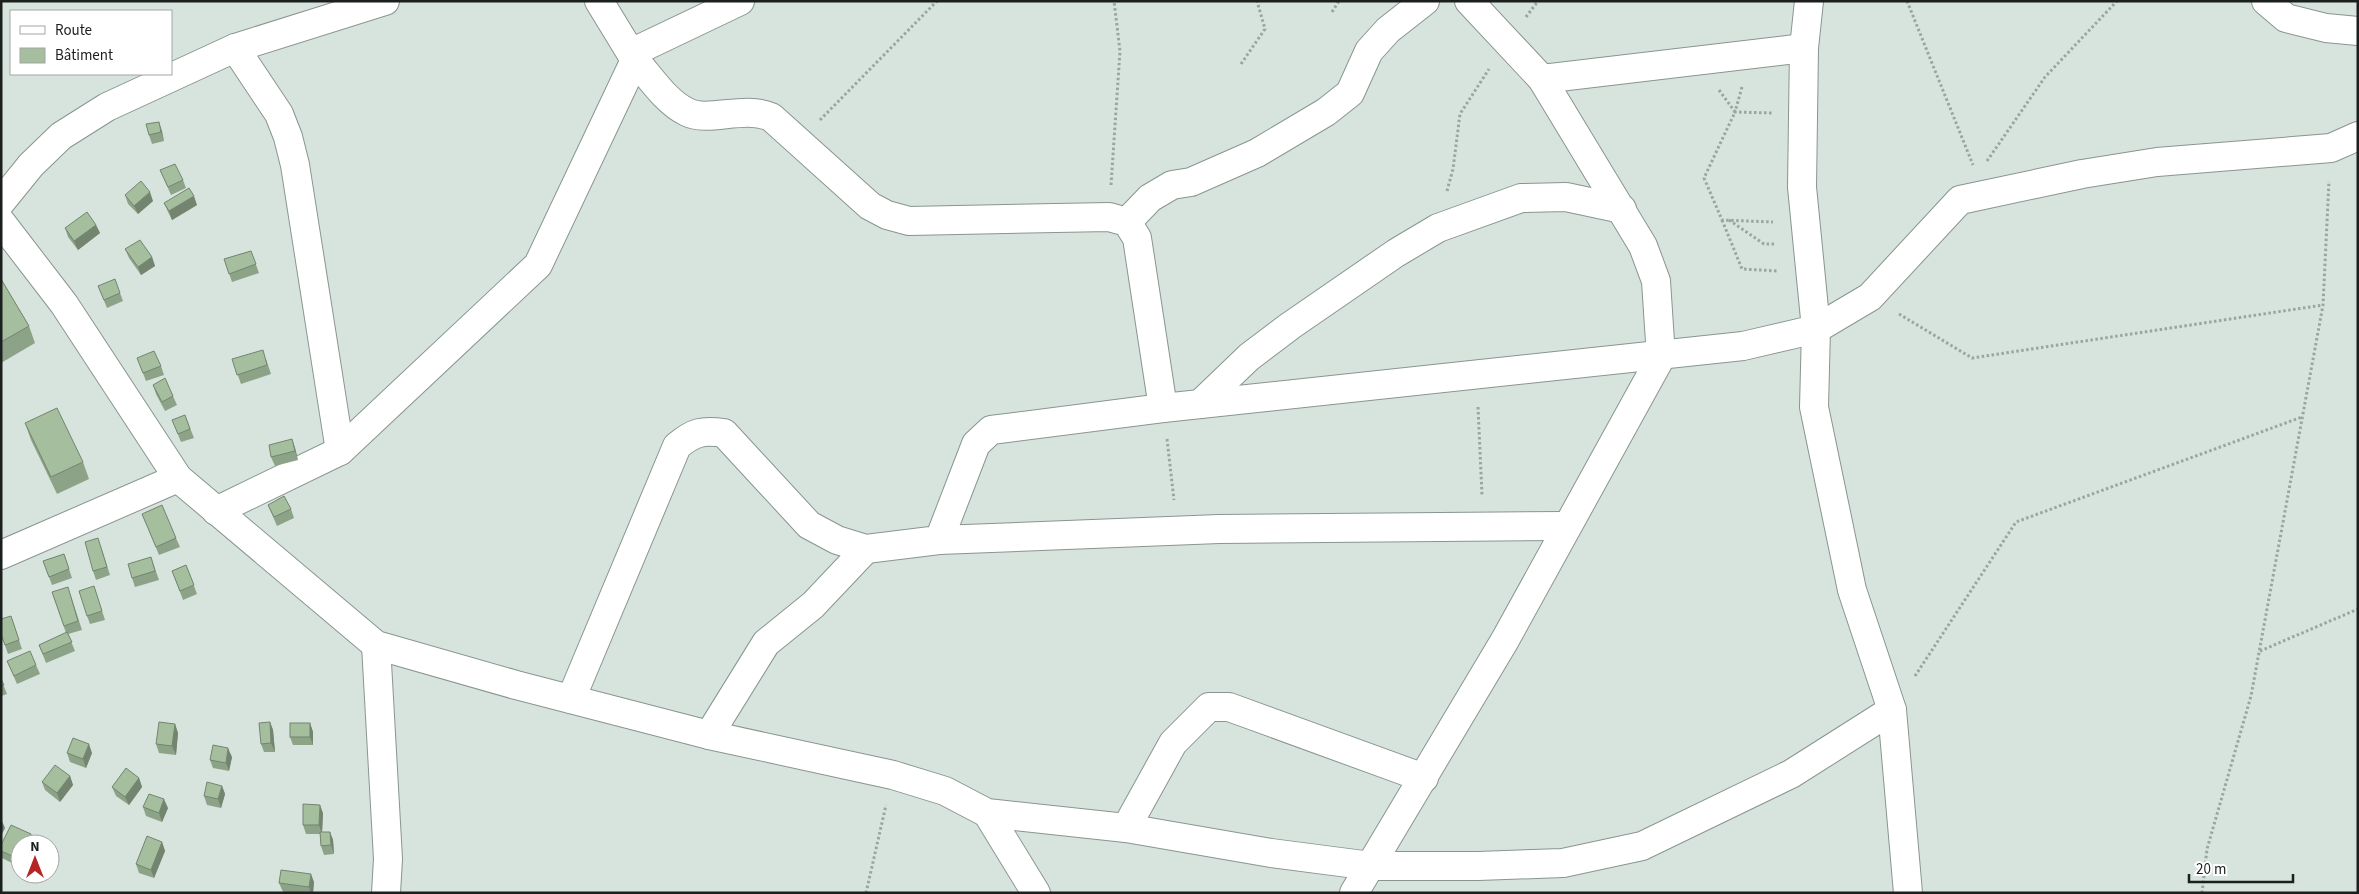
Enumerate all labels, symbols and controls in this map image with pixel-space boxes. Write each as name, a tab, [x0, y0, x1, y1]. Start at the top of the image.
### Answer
legend	[10, 10, 172, 75]
text: Route	[55, 20, 92, 41]
text: Bâtiment	[55, 45, 113, 66]
north arrow	[10, 834, 60, 884]
text: N	[30, 837, 40, 857]
scale bar	[2189, 852, 2293, 884]
text: 20 m	[2196, 859, 2226, 880]

